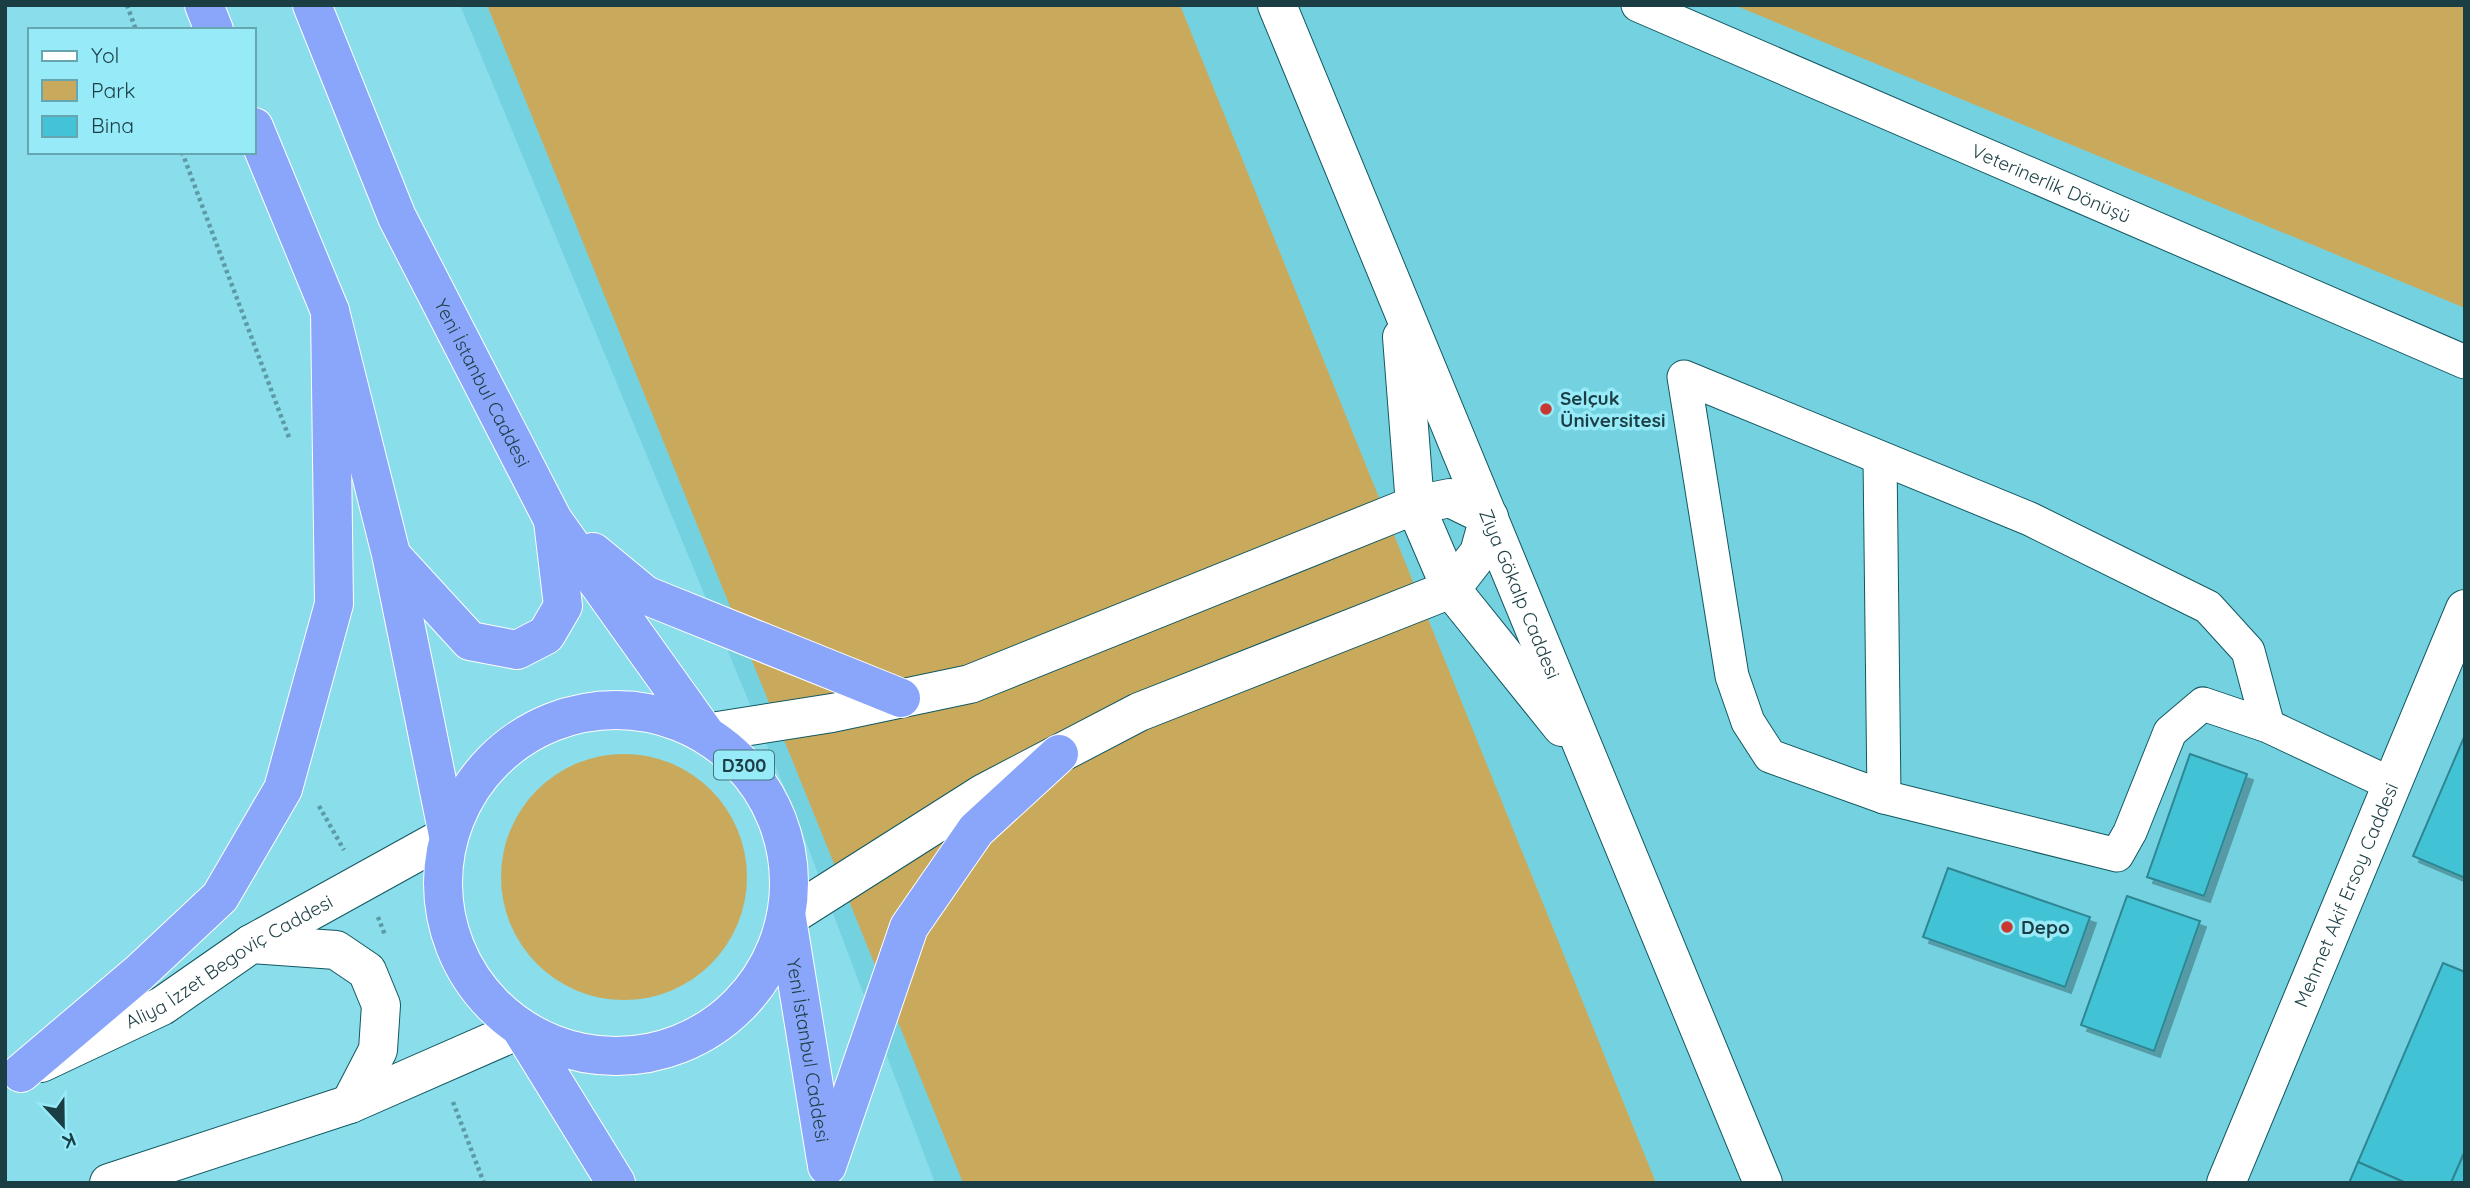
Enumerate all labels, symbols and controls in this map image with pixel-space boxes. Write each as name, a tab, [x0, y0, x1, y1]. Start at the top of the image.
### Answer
legend	[28, 28, 256, 154]
text: Yol	[91, 42, 119, 68]
text: Park	[91, 77, 135, 103]
text: Bina	[91, 112, 134, 138]
street label: Veterinerlik Dönüşü	[1968, 138, 2134, 228]
street label: Yeni İstanbul Caddesi	[429, 295, 536, 471]
place label: Selçuk Üniversitesi	[1560, 386, 1665, 432]
marker: Selçuk Üniversitesi	[1538, 401, 1554, 417]
street label: Ziya Gökalp Caddesi	[1474, 505, 1566, 683]
road number: D300	[714, 750, 774, 780]
street label: Mehmet Akif Ersoy Caddesi	[2289, 779, 2403, 1011]
street label: Aliya İzzet Begoviç Caddesi	[121, 889, 337, 1034]
place label: Depo	[2021, 915, 2070, 939]
marker: Depo	[1999, 919, 2015, 935]
street label: Yeni İstanbul Caddesi	[782, 957, 835, 1144]
north arrow	[28, 1090, 98, 1160]
text: K	[59, 1127, 80, 1154]

